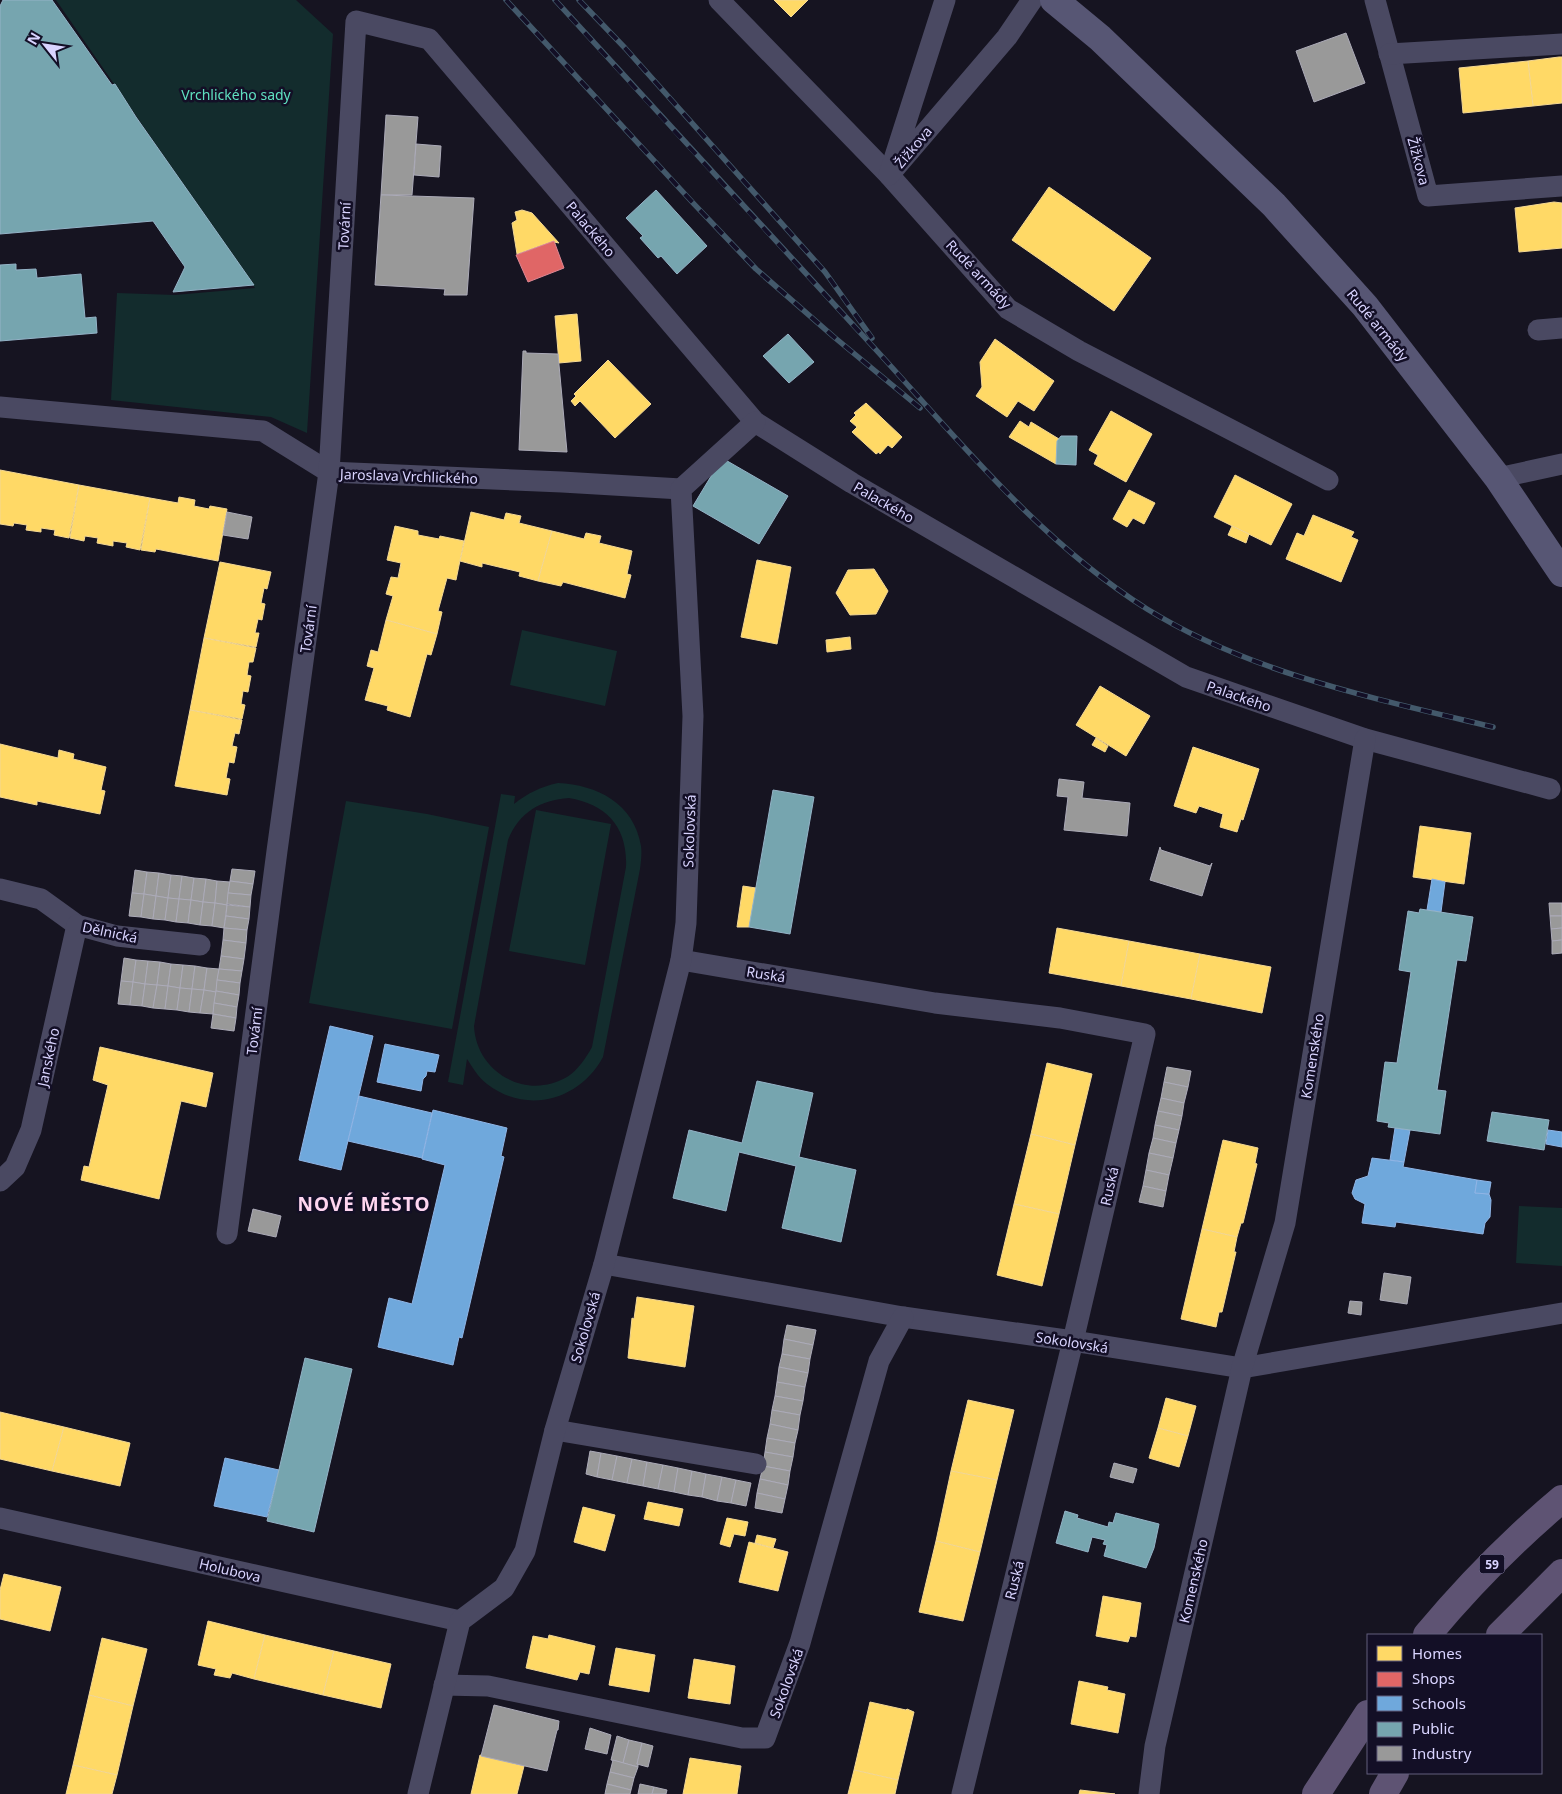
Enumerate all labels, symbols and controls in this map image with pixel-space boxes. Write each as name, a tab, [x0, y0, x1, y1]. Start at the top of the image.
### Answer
north arrow	[20, 20, 70, 70]
text: N	[22, 29, 44, 48]
park label: Vrchlického sady	[181, 85, 292, 104]
street label: Žižkova	[890, 122, 936, 172]
street label: Žižkova	[1404, 135, 1434, 187]
street label: Palackého	[562, 197, 620, 261]
street label: Tovární	[333, 201, 355, 250]
street label: Rudé armády	[942, 235, 1016, 313]
street label: Rudé armády	[1343, 285, 1414, 366]
street label: Jaroslava Vrchlického	[338, 464, 478, 488]
street label: Palackého	[850, 477, 918, 527]
street label: Tovární	[295, 604, 321, 654]
street label: Palackého	[1204, 676, 1274, 716]
street label: Sokolovská	[678, 794, 700, 868]
street label: Dělnická	[81, 917, 139, 947]
street label: Ruská	[745, 962, 787, 986]
street label: Tovární	[242, 1006, 266, 1056]
street label: Komenského	[1296, 1012, 1328, 1100]
street label: Janského	[32, 1026, 63, 1090]
street label: Ruská	[1095, 1165, 1123, 1207]
district label: NOVÉ MĚSTO	[298, 1191, 430, 1217]
street label: Sokolovská	[566, 1289, 604, 1365]
street label: Sokolovská	[1034, 1327, 1110, 1357]
street label: Komenského	[1174, 1537, 1212, 1625]
street label: Holubova	[197, 1554, 263, 1586]
road number: 59	[1480, 1555, 1504, 1574]
street label: Ruská	[1000, 1559, 1028, 1601]
legend	[1367, 1634, 1542, 1774]
text: Homes	[1412, 1643, 1462, 1663]
street label: Sokolovská	[765, 1645, 807, 1721]
text: Shops	[1412, 1668, 1455, 1688]
text: Schools	[1412, 1693, 1466, 1713]
text: Public	[1412, 1718, 1455, 1738]
text: Industry	[1412, 1743, 1472, 1763]

